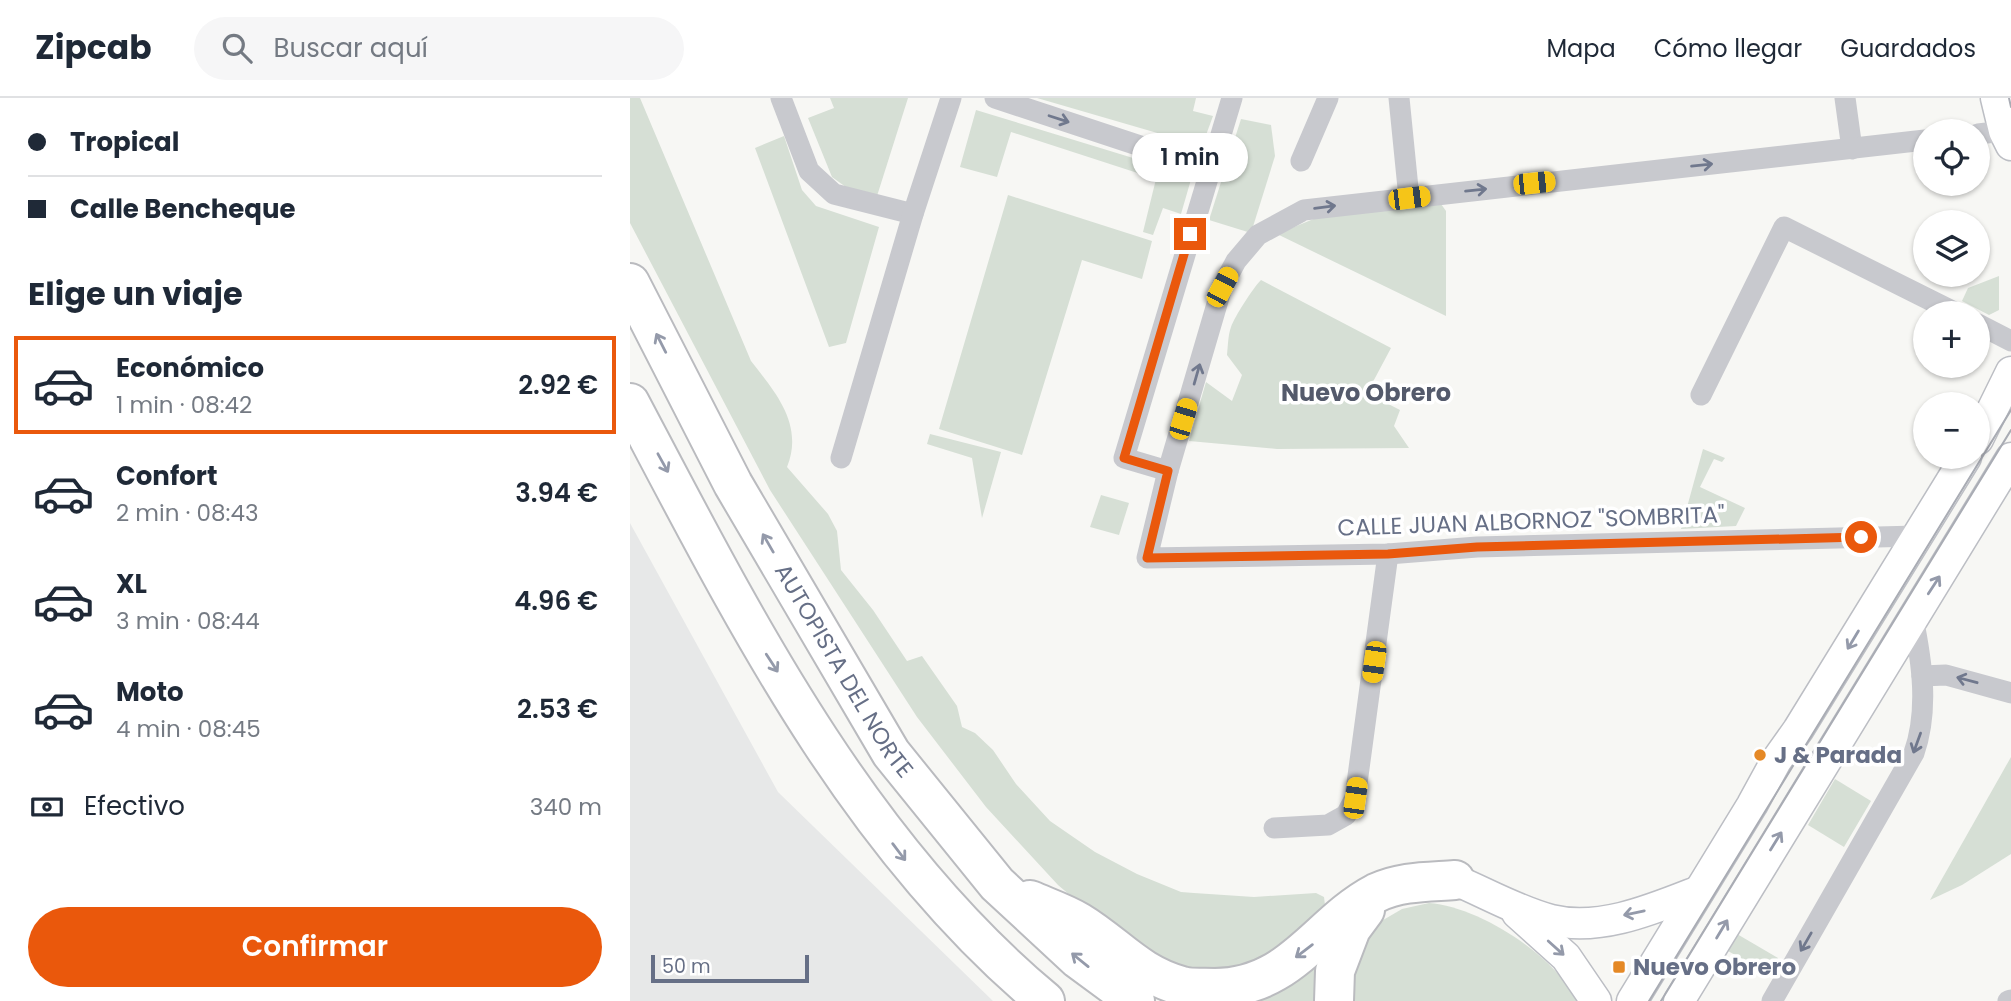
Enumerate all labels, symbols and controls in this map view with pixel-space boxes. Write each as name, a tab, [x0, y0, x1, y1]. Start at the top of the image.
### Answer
search box	[194, 17, 684, 80]
text: Zipcab	[35, 24, 152, 71]
icon: search	[218, 29, 256, 67]
text: Buscar aquí	[274, 30, 428, 66]
text: Mapa	[1546, 32, 1616, 65]
text: Cómo llegar	[1654, 32, 1802, 65]
text: Guardados	[1840, 32, 1976, 65]
one-way arrow	[1048, 114, 1070, 126]
map controls	[1913, 119, 1990, 469]
button: locate	[1913, 119, 1990, 196]
text: Tropical	[70, 124, 179, 160]
callout: 1 min	[1132, 132, 1248, 181]
text: 1 min	[1160, 141, 1220, 173]
one-way arrow	[1691, 159, 1713, 172]
car	[1513, 170, 1556, 196]
one-way arrow	[1464, 183, 1487, 196]
car	[1387, 185, 1432, 211]
text: Calle Bencheque	[70, 191, 295, 227]
one-way arrow	[1313, 201, 1336, 214]
button: layers	[1913, 210, 1990, 287]
route end	[1174, 218, 1206, 250]
car	[1203, 264, 1242, 310]
text: Elige un viaje	[28, 271, 243, 316]
button: +	[1913, 301, 1990, 378]
one-way arrow	[653, 333, 667, 354]
text: Económico	[116, 350, 264, 386]
icon: car	[32, 354, 95, 417]
one-way arrow	[1191, 363, 1204, 385]
text: 2.92 €	[518, 367, 598, 403]
district label: Nuevo Obrero	[1281, 376, 1451, 409]
text: 1 min · 08:42	[116, 389, 252, 421]
button: −	[1913, 392, 1990, 469]
car	[1167, 396, 1200, 442]
one-way arrow	[656, 453, 670, 473]
text: Confort	[116, 458, 218, 494]
icon: car	[32, 462, 95, 525]
text: 3.94 €	[515, 475, 598, 511]
text: 2 min · 08:43	[116, 497, 258, 529]
street label: CALLE JUAN ALBORNOZ "SOMBRITA"	[1337, 498, 1725, 544]
route start	[1845, 521, 1877, 553]
one-way arrow	[761, 534, 775, 554]
street label: AUTOPISTA DEL NORTE	[767, 558, 921, 785]
text: XL	[116, 566, 147, 602]
icon: car	[32, 570, 95, 633]
one-way arrow	[1927, 576, 1941, 596]
text: 4.96 €	[514, 583, 598, 619]
text: 3 min · 08:44	[116, 605, 260, 637]
one-way arrow	[1846, 629, 1860, 649]
car	[1361, 640, 1388, 684]
one-way arrow	[764, 653, 779, 672]
one-way arrow	[1956, 673, 1979, 686]
text: Moto	[116, 674, 184, 710]
icon: car	[32, 678, 95, 741]
text: 2.53 €	[517, 691, 598, 727]
text: 4 min · 08:45	[116, 713, 261, 745]
one-way arrow	[1910, 732, 1922, 754]
place label: J & Parada	[1774, 739, 1902, 771]
marker: J & Parada	[1752, 747, 1768, 763]
car	[1342, 776, 1369, 820]
icon: cash	[28, 788, 66, 826]
text: Efectivo	[84, 788, 185, 824]
text: 340 m	[530, 791, 602, 823]
one-way arrow	[1769, 832, 1783, 852]
one-way arrow	[891, 842, 906, 860]
button: Confirmar	[28, 907, 602, 987]
one-way arrow	[1623, 907, 1646, 921]
one-way arrow	[1715, 920, 1729, 940]
one-way arrow	[1799, 931, 1813, 951]
one-way arrow	[1547, 940, 1565, 956]
one-way arrow	[1295, 944, 1314, 959]
place label: Nuevo Obrero	[1633, 951, 1796, 983]
scale bar	[651, 952, 808, 984]
one-way arrow	[1072, 952, 1090, 968]
text: 50 m	[662, 953, 711, 980]
marker: Nuevo Obrero	[1611, 959, 1627, 975]

